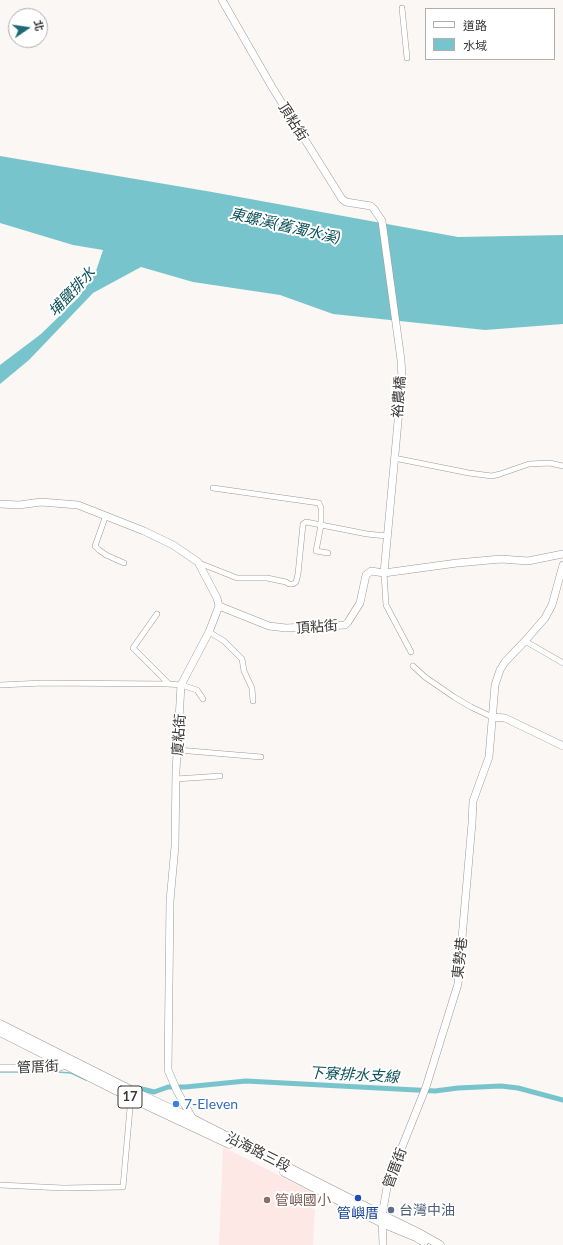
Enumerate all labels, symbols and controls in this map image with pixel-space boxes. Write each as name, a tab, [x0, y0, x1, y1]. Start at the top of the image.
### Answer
north arrow	[8, 8, 48, 48]
legend	[425, 8, 555, 60]
text: 道路	[463, 18, 487, 33]
text: 北	[32, 19, 47, 32]
text: 水域	[463, 38, 487, 53]
street label: 頂粘街	[275, 100, 311, 144]
water label: 東螺溪(舊濁水溪)	[228, 205, 342, 247]
water label: 埔鹽排水	[45, 264, 99, 320]
street label: 裕農橋	[389, 375, 409, 419]
street label: 頂粘街	[295, 617, 339, 637]
street label: 廈粘街	[169, 713, 189, 757]
street label: 東勢巷	[449, 936, 471, 980]
street label: 管厝街	[17, 1058, 59, 1076]
water label: 下寮排水支線	[309, 1064, 399, 1086]
road number: 17	[118, 1086, 142, 1108]
place label: 7-Eleven	[184, 1096, 238, 1112]
marker: 7-Eleven	[171, 1099, 181, 1109]
street label: 沿海路三段	[223, 1129, 293, 1175]
street label: 管厝街	[380, 1145, 410, 1191]
place label: 管嶼國小	[275, 1192, 331, 1208]
marker: 管嶼厝	[353, 1193, 363, 1203]
marker: 管嶼國小	[262, 1195, 272, 1205]
place label: 台灣中油	[399, 1202, 455, 1218]
place label: 管嶼厝	[337, 1205, 379, 1221]
marker: 台灣中油	[386, 1205, 396, 1215]

